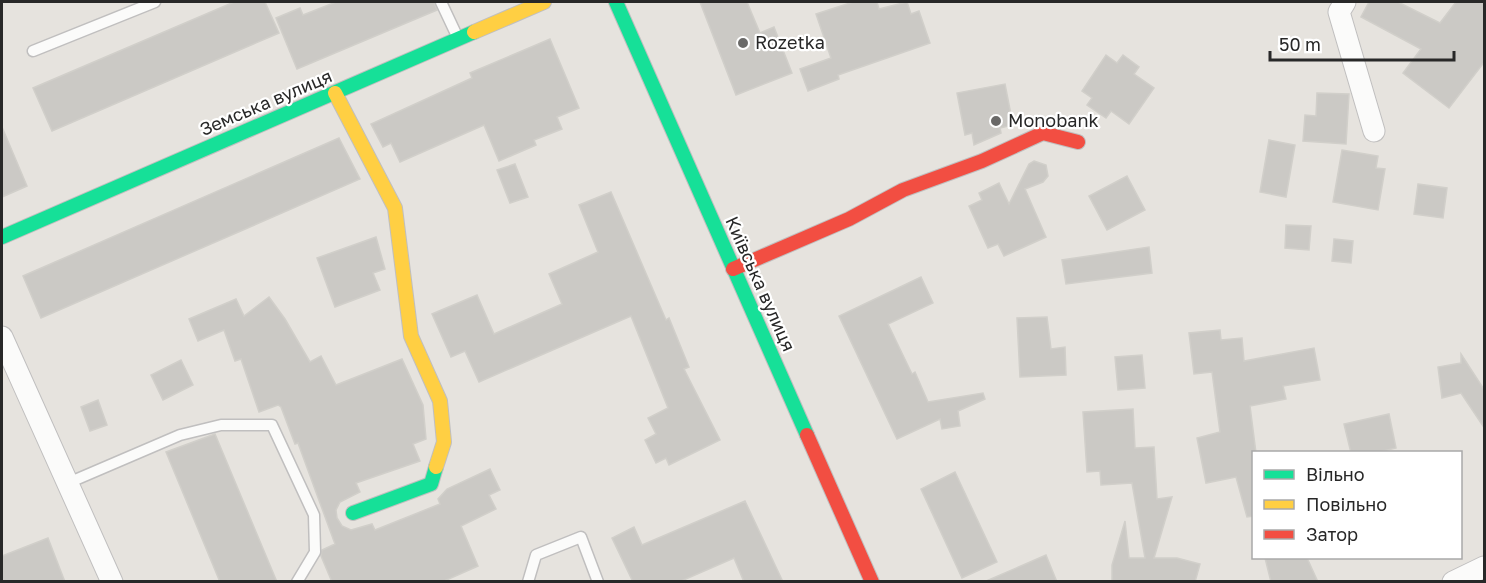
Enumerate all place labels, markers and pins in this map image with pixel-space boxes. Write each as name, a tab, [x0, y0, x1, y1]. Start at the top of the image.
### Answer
place label: Rozetka	[755, 31, 825, 53]
marker: Rozetka	[736, 36, 750, 50]
place label: Monobank	[1008, 109, 1099, 131]
marker: Monobank	[989, 114, 1003, 128]

